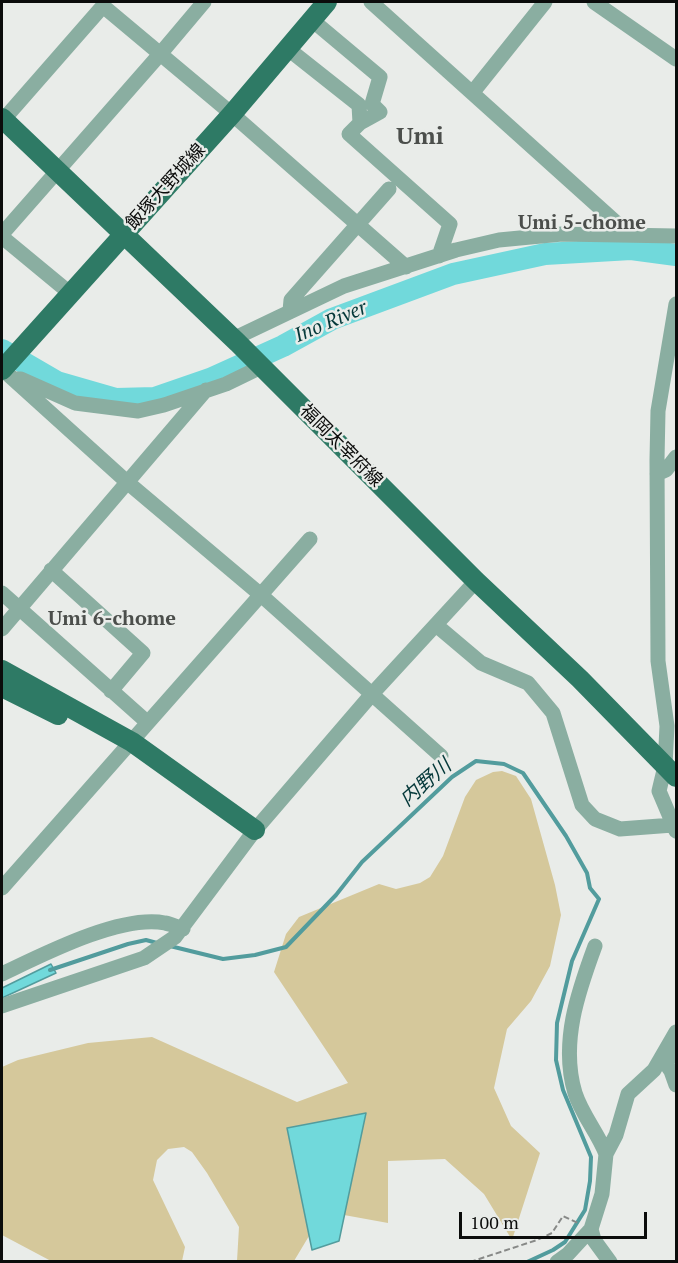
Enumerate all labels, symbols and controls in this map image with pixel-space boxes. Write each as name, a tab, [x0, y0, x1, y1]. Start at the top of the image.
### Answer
district label: Umi	[396, 123, 444, 151]
street label: 飯塚大野城線	[122, 140, 210, 234]
district label: Umi 5-chome	[518, 211, 646, 235]
water label: Ino River	[291, 296, 371, 348]
street label: 福岡太宰府線	[295, 400, 387, 492]
district label: Umi 6-chome	[48, 607, 176, 631]
water label: 内野川	[395, 754, 457, 812]
scale bar	[462, 1200, 650, 1238]
text: 100 m	[470, 1210, 519, 1234]

